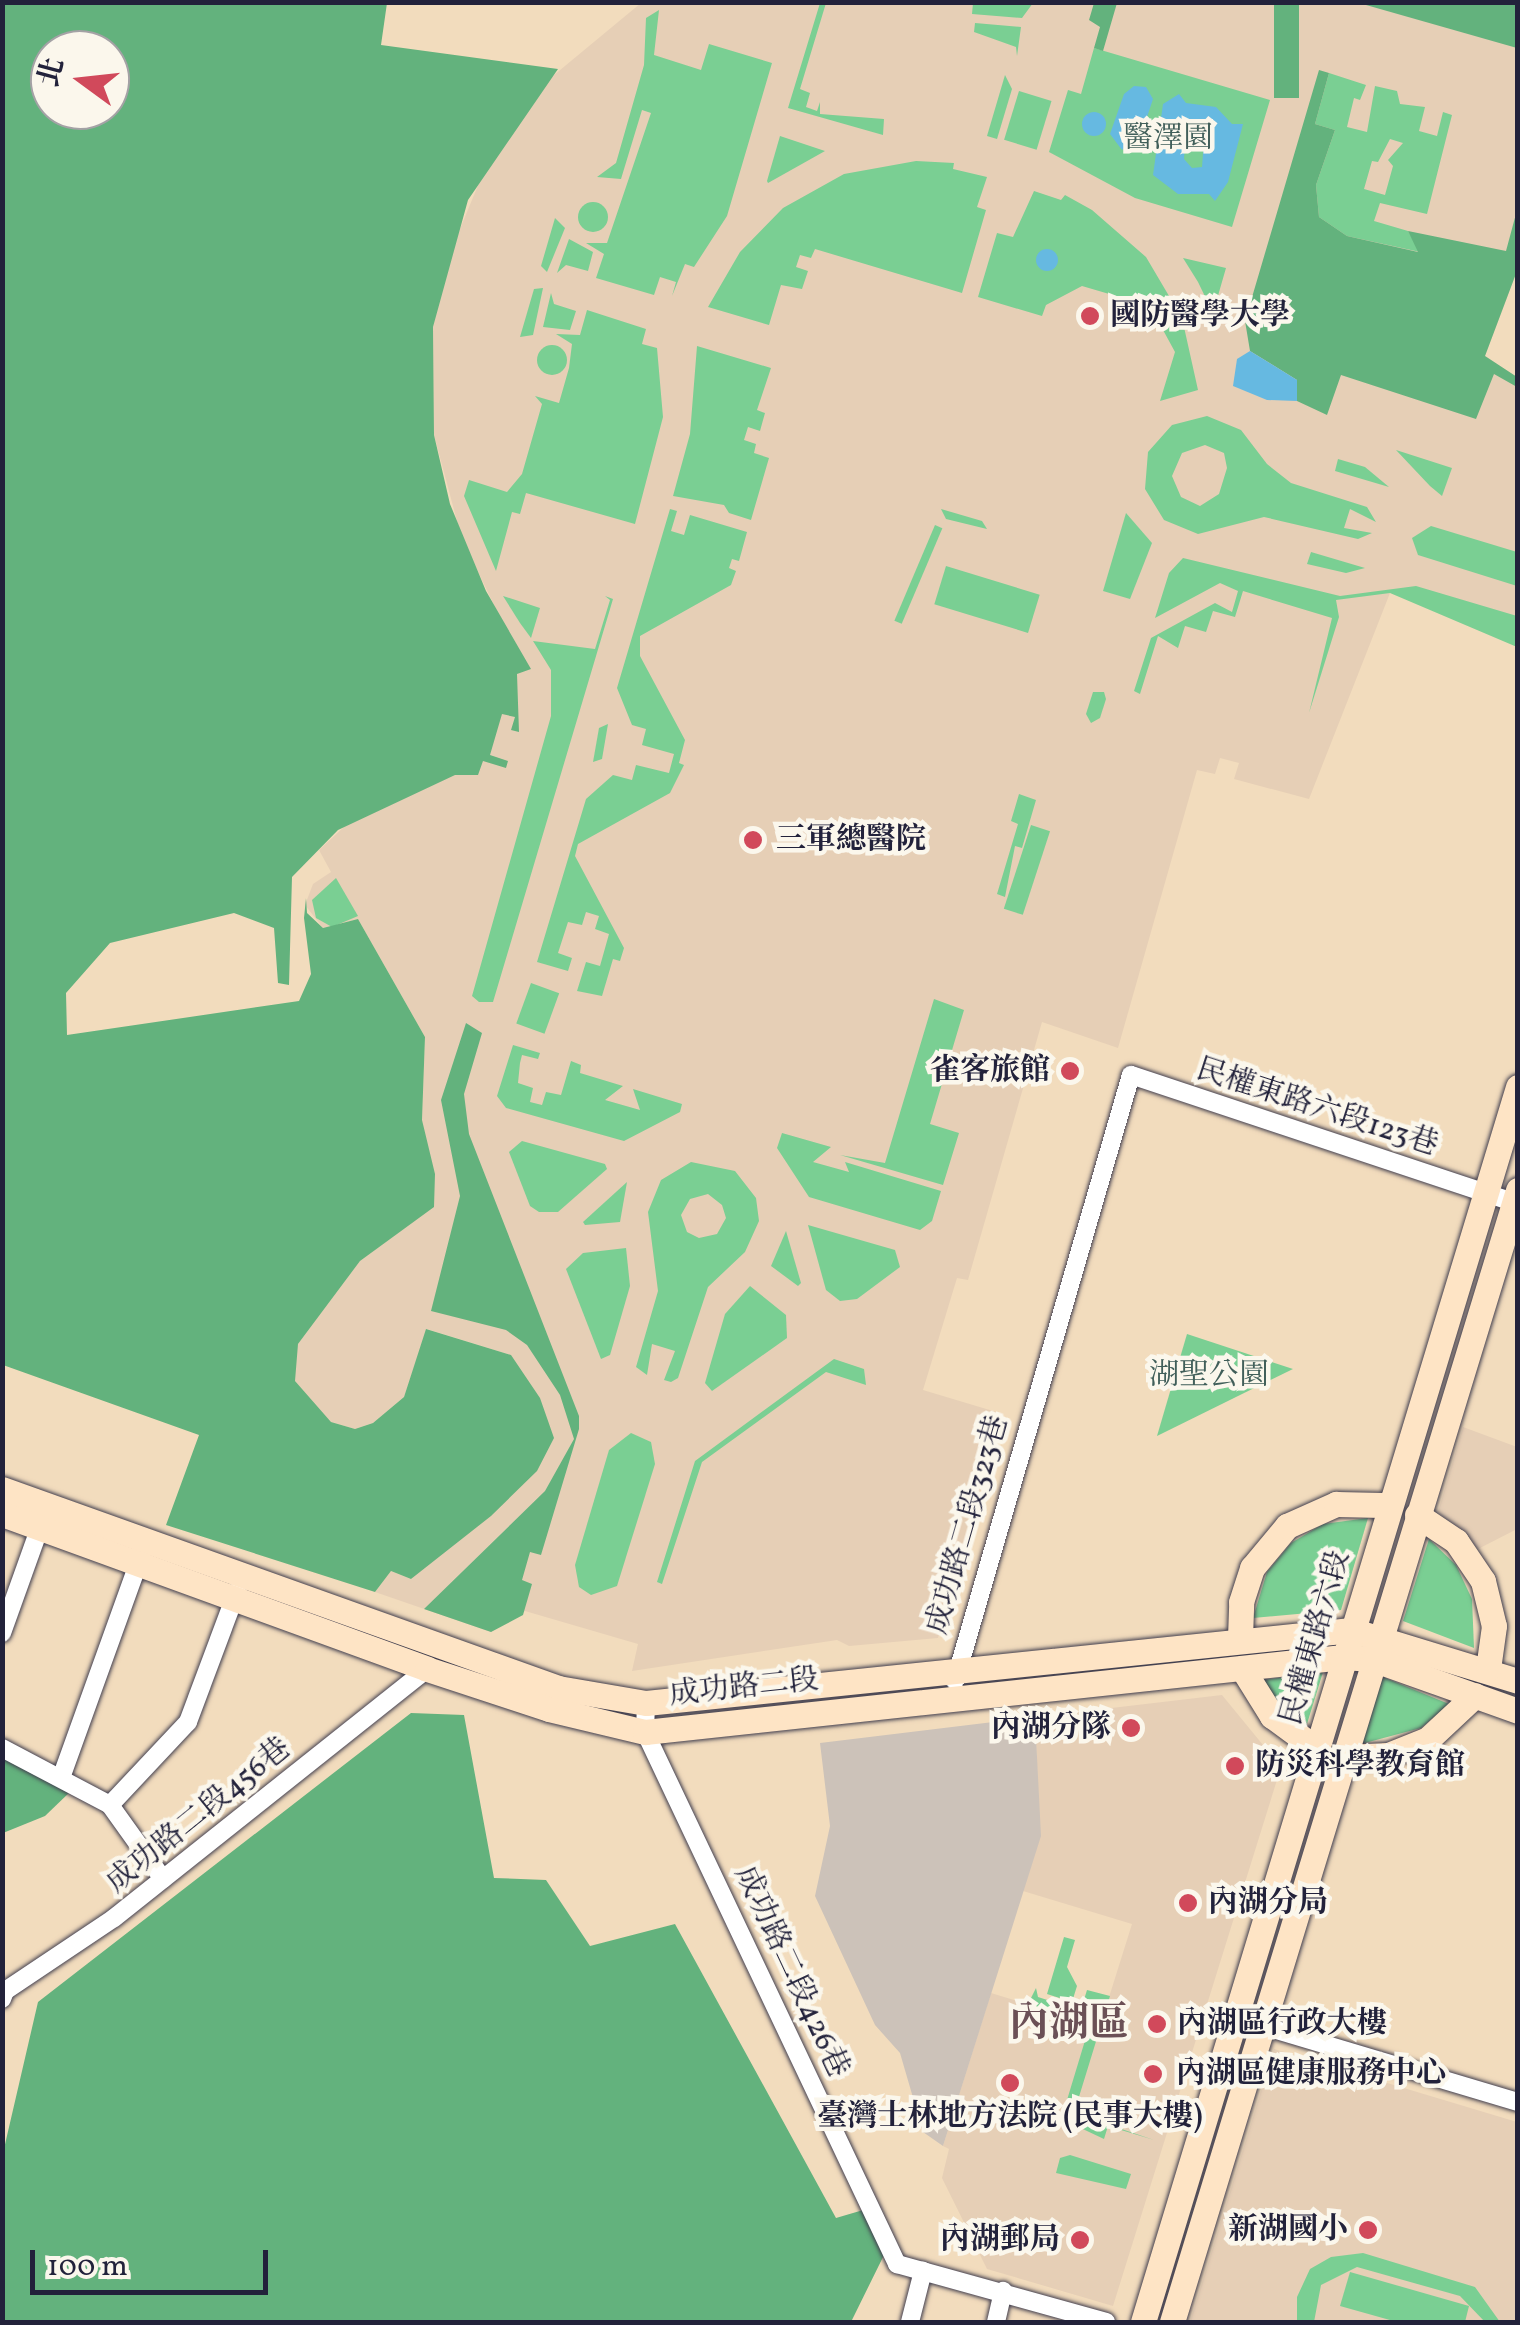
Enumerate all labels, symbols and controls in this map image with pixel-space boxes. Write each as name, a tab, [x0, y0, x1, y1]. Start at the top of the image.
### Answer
north arrow	[30, 30, 130, 130]
text: 北	[30, 54, 75, 91]
park label: 醫澤園	[1123, 121, 1213, 157]
place label: 國防醫學大學	[1110, 298, 1290, 334]
marker: 國防醫學大學	[1079, 305, 1101, 327]
place label: 三軍總醫院	[776, 822, 926, 858]
marker: 三軍總醫院	[740, 827, 766, 853]
street label: 民權東路六段123巷	[1191, 1052, 1443, 1164]
place label: 雀客旅館	[930, 1053, 1050, 1089]
marker: 雀客旅館	[1059, 1060, 1081, 1082]
park label: 湖聖公園	[1149, 1358, 1269, 1394]
street label: 成功路二段323巷	[920, 1411, 1016, 1639]
street label: 民權東路六段	[1274, 1547, 1358, 1729]
street label: 成功路二段	[668, 1662, 820, 1714]
place label: 內湖分隊	[991, 1710, 1111, 1746]
marker: 內湖分隊	[1120, 1717, 1142, 1739]
street label: 成功路二段456巷	[100, 1731, 298, 1901]
place label: 防災科學教育館	[1255, 1748, 1465, 1784]
marker: 防災科學教育館	[1224, 1755, 1246, 1777]
street label: 成功路二段426巷	[726, 1861, 856, 2083]
place label: 內湖分局	[1208, 1885, 1328, 1921]
marker: 內湖分局	[1177, 1892, 1199, 1914]
district label: 內湖區	[1009, 2001, 1129, 2049]
place label: 內湖區行政大樓	[1177, 2006, 1387, 2042]
marker: 內湖區行政大樓	[1146, 2013, 1168, 2035]
place label: 內湖區健康服務中心	[1176, 2056, 1446, 2092]
marker: 內湖區健康服務中心	[1140, 2061, 1166, 2087]
marker: 臺灣士林地方法院 (民事大樓)	[999, 2072, 1021, 2094]
place label: 臺灣士林地方法院 (民事大樓)	[817, 2099, 1203, 2135]
place label: 新湖國小	[1228, 2212, 1348, 2248]
marker: 新湖國小	[1357, 2219, 1379, 2241]
place label: 內湖郵局	[940, 2222, 1060, 2258]
marker: 內湖郵局	[1069, 2229, 1091, 2251]
scale bar	[35, 2230, 272, 2292]
text: 100 m	[47, 2246, 128, 2288]

